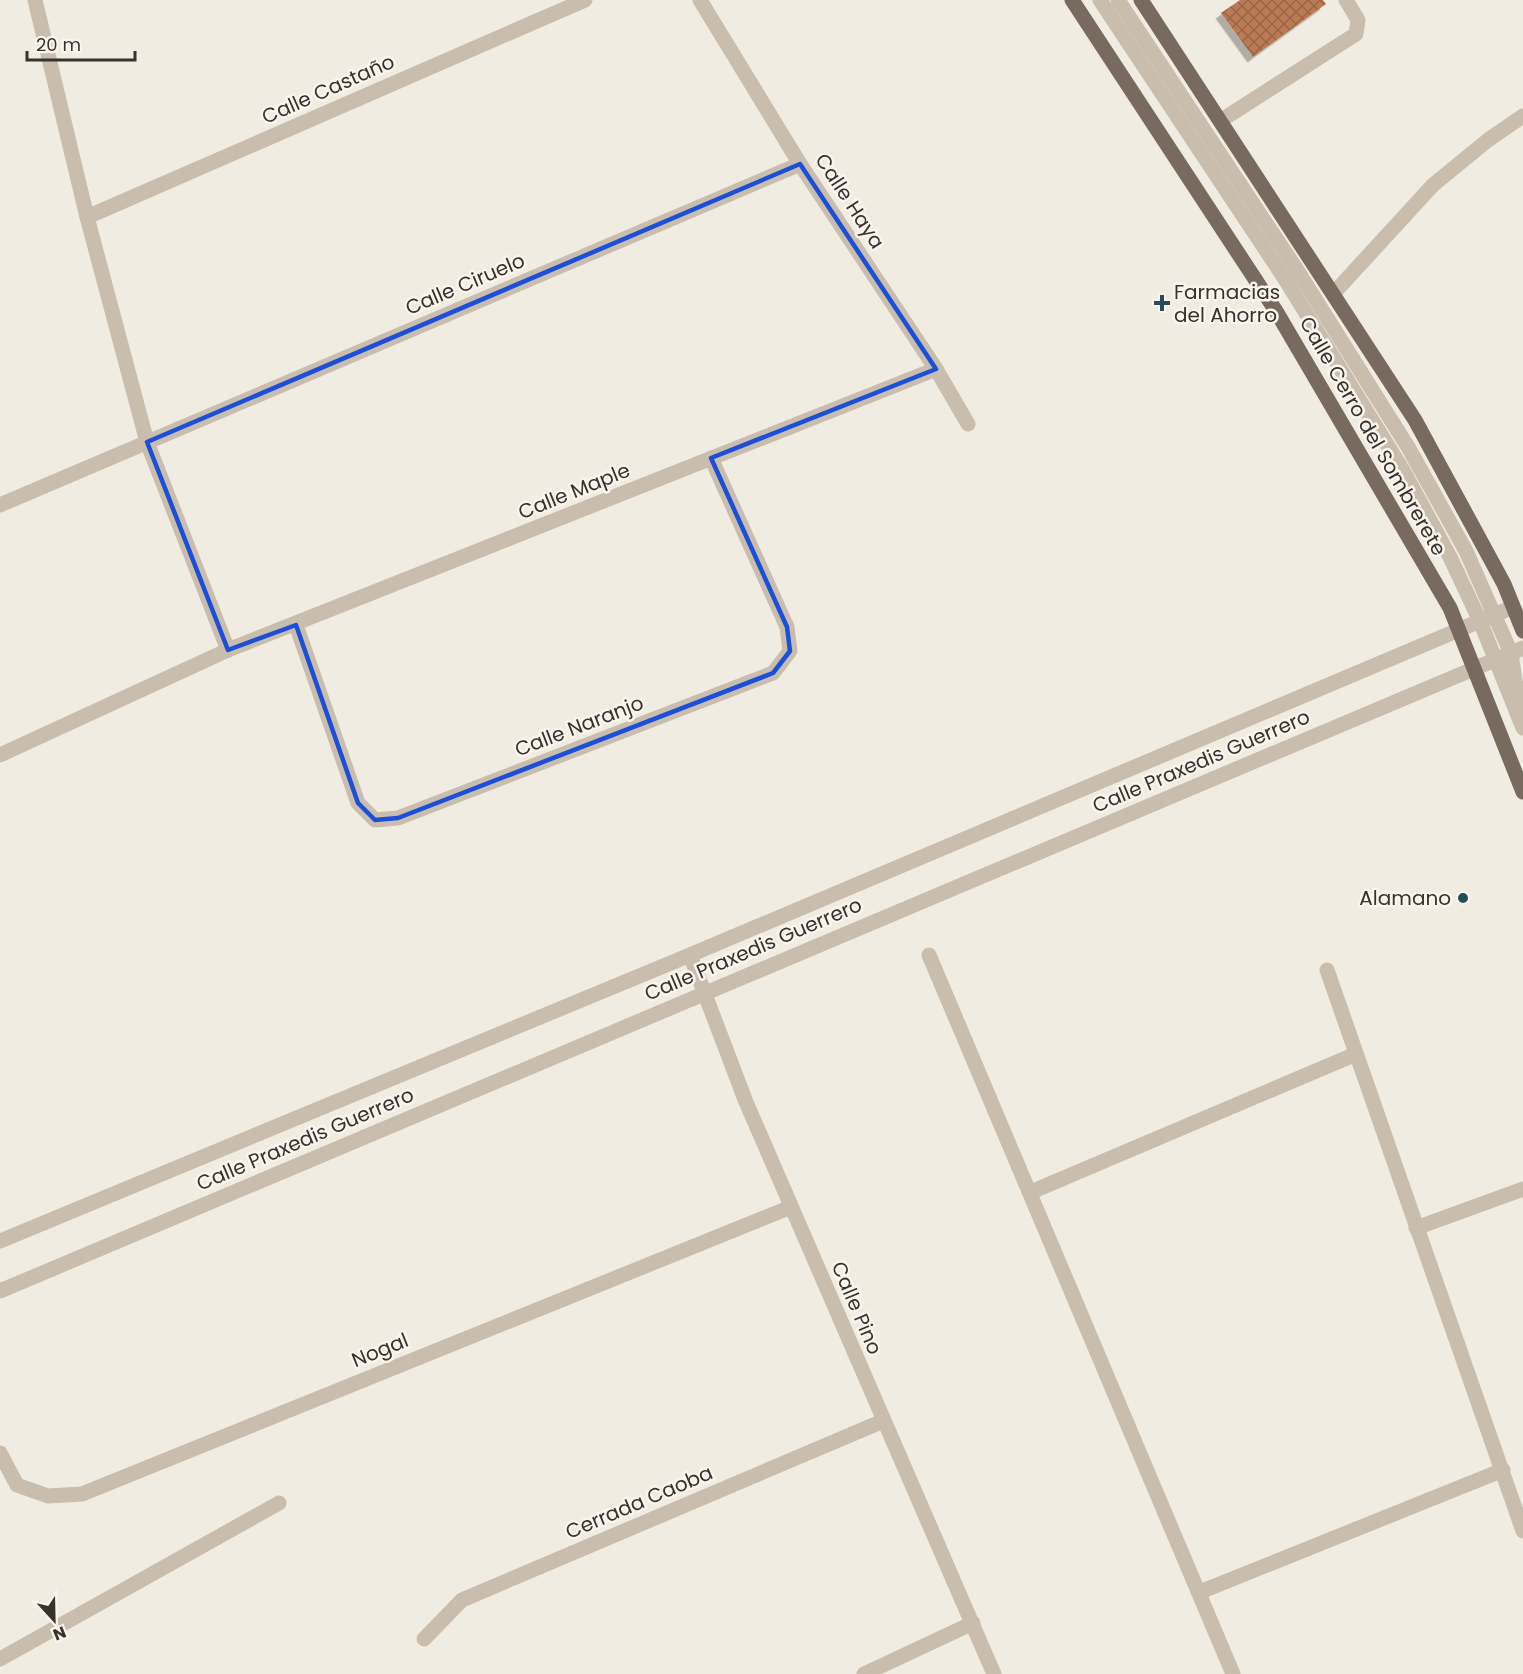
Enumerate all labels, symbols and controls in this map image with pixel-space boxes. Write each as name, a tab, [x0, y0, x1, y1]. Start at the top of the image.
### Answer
scale bar	[27, 24, 135, 62]
text: 20 m	[36, 32, 81, 57]
street label: Calle Castaño	[257, 47, 399, 131]
street label: Calle Haya	[809, 148, 891, 254]
street label: Calle Ciruelo	[401, 246, 529, 322]
place label: Farmacias del Ahorro	[1174, 278, 1280, 329]
marker: Farmacias del Ahorro	[1155, 296, 1169, 310]
street label: Calle Cerro del Sombrerete	[1293, 311, 1453, 561]
street label: Calle Maple	[514, 456, 634, 526]
street label: Calle Naranjo	[511, 689, 647, 763]
street label: Calle Praxedis Guerrero	[1088, 702, 1314, 820]
place label: Alamano	[1359, 884, 1451, 912]
street label: Calle Praxedis Guerrero	[640, 890, 866, 1008]
marker: Alamano	[1456, 891, 1470, 905]
street label: Calle Praxedis Guerrero	[192, 1080, 418, 1198]
street label: Calle Pino	[825, 1257, 889, 1359]
street label: Nogal	[347, 1326, 413, 1374]
street label: Cerrada Caoba	[561, 1458, 717, 1546]
north arrow	[24, 1590, 84, 1650]
text: N	[50, 1621, 69, 1646]

